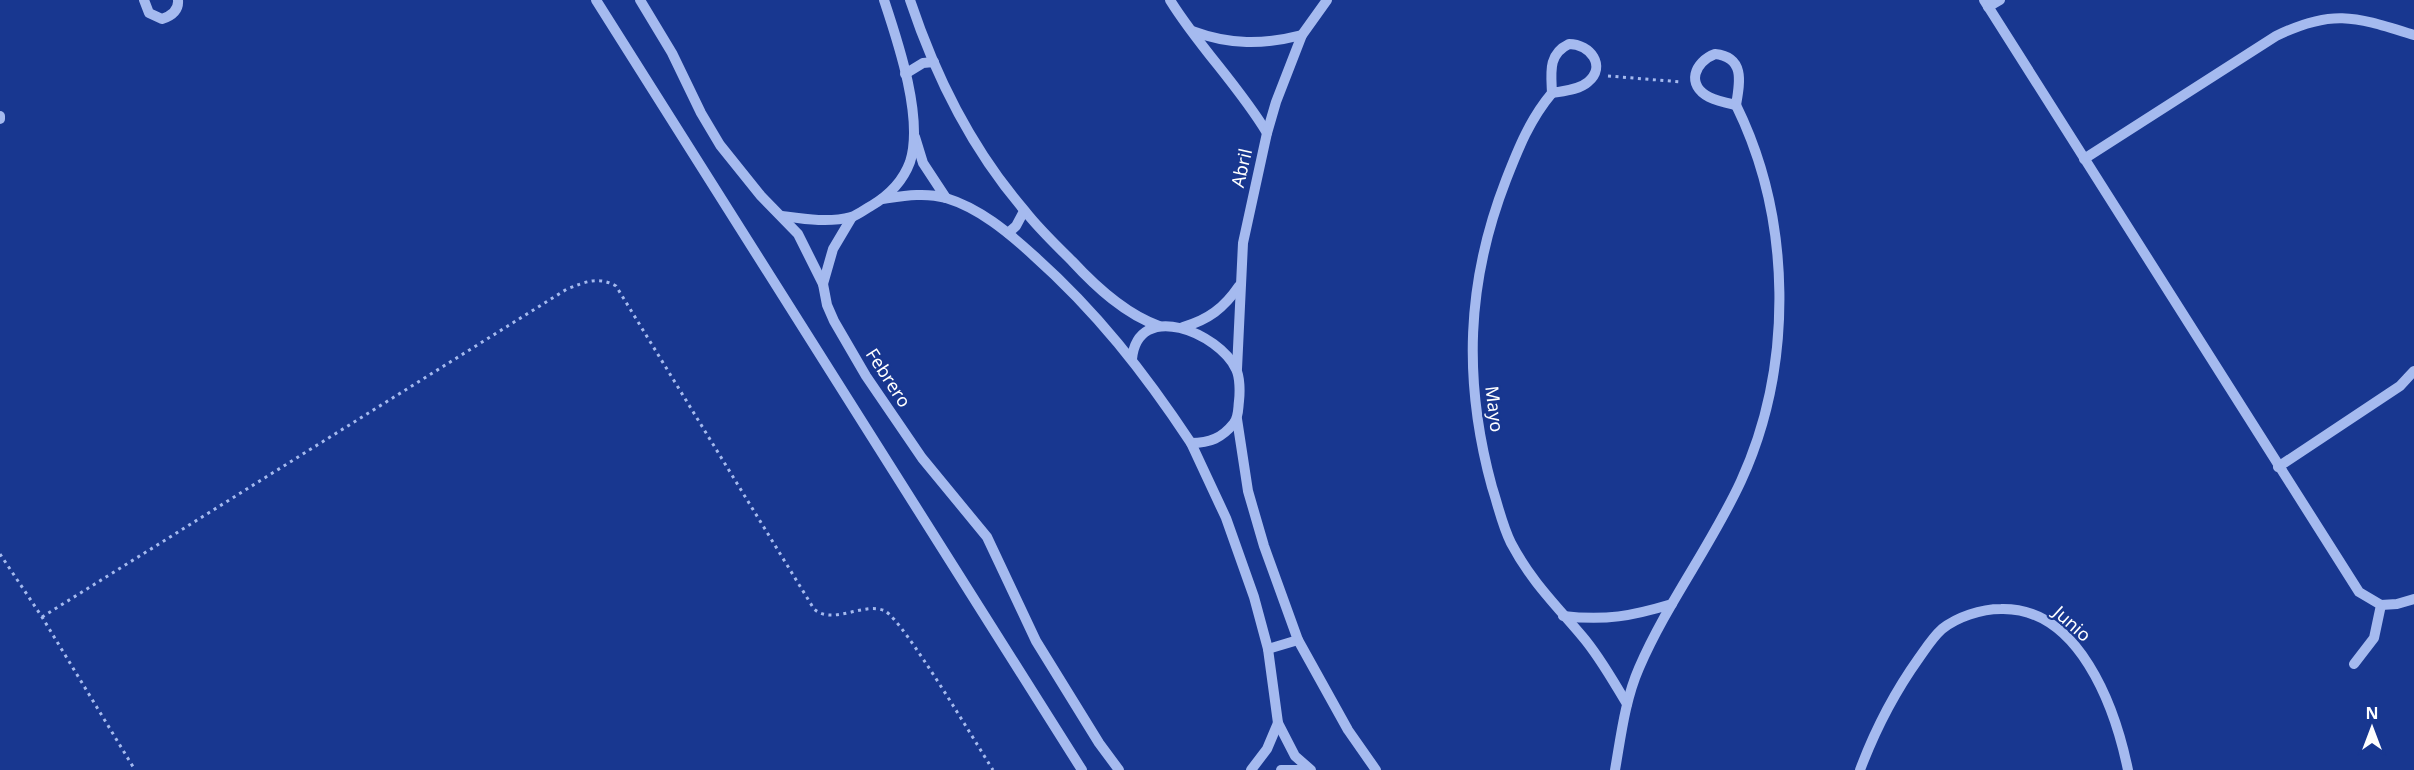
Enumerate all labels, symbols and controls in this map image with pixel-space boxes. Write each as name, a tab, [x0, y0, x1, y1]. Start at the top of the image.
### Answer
street label: Abril	[1225, 146, 1257, 190]
street label: Febrero	[861, 343, 917, 412]
street label: Mayo	[1480, 384, 1510, 433]
street label: Junio	[2047, 599, 2097, 646]
north arrow	[2342, 698, 2402, 758]
text: N	[2365, 702, 2379, 724]

